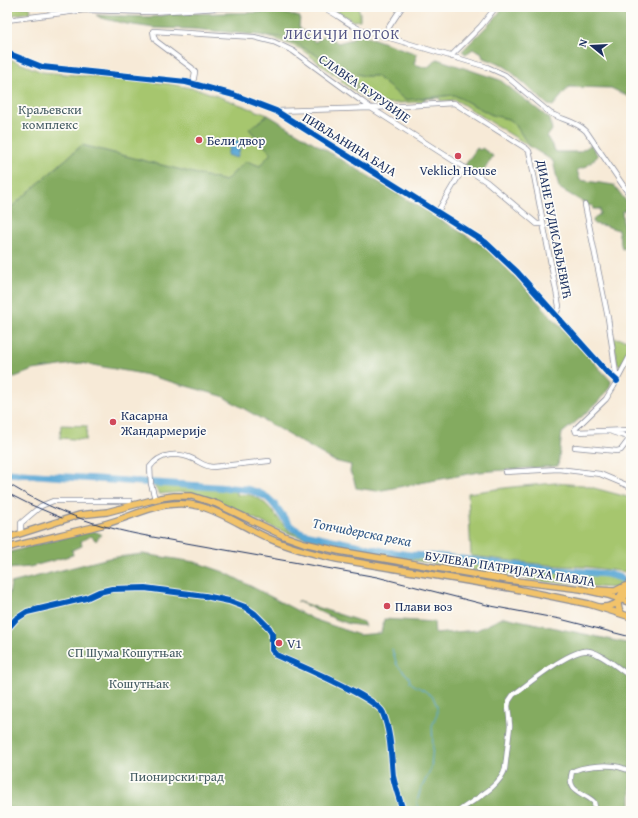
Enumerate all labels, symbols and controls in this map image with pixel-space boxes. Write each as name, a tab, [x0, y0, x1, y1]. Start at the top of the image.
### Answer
district label: ЛИСИЧЈИ ПОТОК	[284, 24, 400, 44]
north arrow	[572, 26, 612, 66]
text: N	[574, 36, 591, 49]
street label: СЛАВКА ЋУРУВИЈЕ	[315, 50, 415, 128]
park label: Краљевски комплекс	[18, 100, 82, 134]
street label: ПИВЉАНИНА БАЈА	[299, 108, 401, 181]
place label: Бели двор	[207, 131, 265, 150]
marker: Бели двор	[194, 135, 204, 145]
marker: Veklich House	[453, 151, 463, 161]
street label: ДИАНЕ БУДИСАВЉЕВИЋ	[532, 157, 577, 301]
place label: Veklich House	[419, 161, 497, 180]
place label: Касарна Жандармерије	[120, 406, 206, 440]
marker: Касарна Жандармерије	[108, 417, 118, 427]
water label: Топчидерска река	[311, 513, 414, 551]
street label: БУЛЕВАР ПАТРИЈАРХА ПАВЛА	[423, 546, 596, 591]
place label: Плави воз	[395, 597, 453, 616]
marker: Плави воз	[382, 601, 392, 611]
place label: V1	[287, 634, 302, 653]
marker: V1	[274, 638, 284, 648]
park label: СП Шума Кошутњак	[68, 643, 182, 662]
park label: Кошутњак	[109, 674, 169, 693]
park label: Пионирски град	[130, 767, 224, 786]

